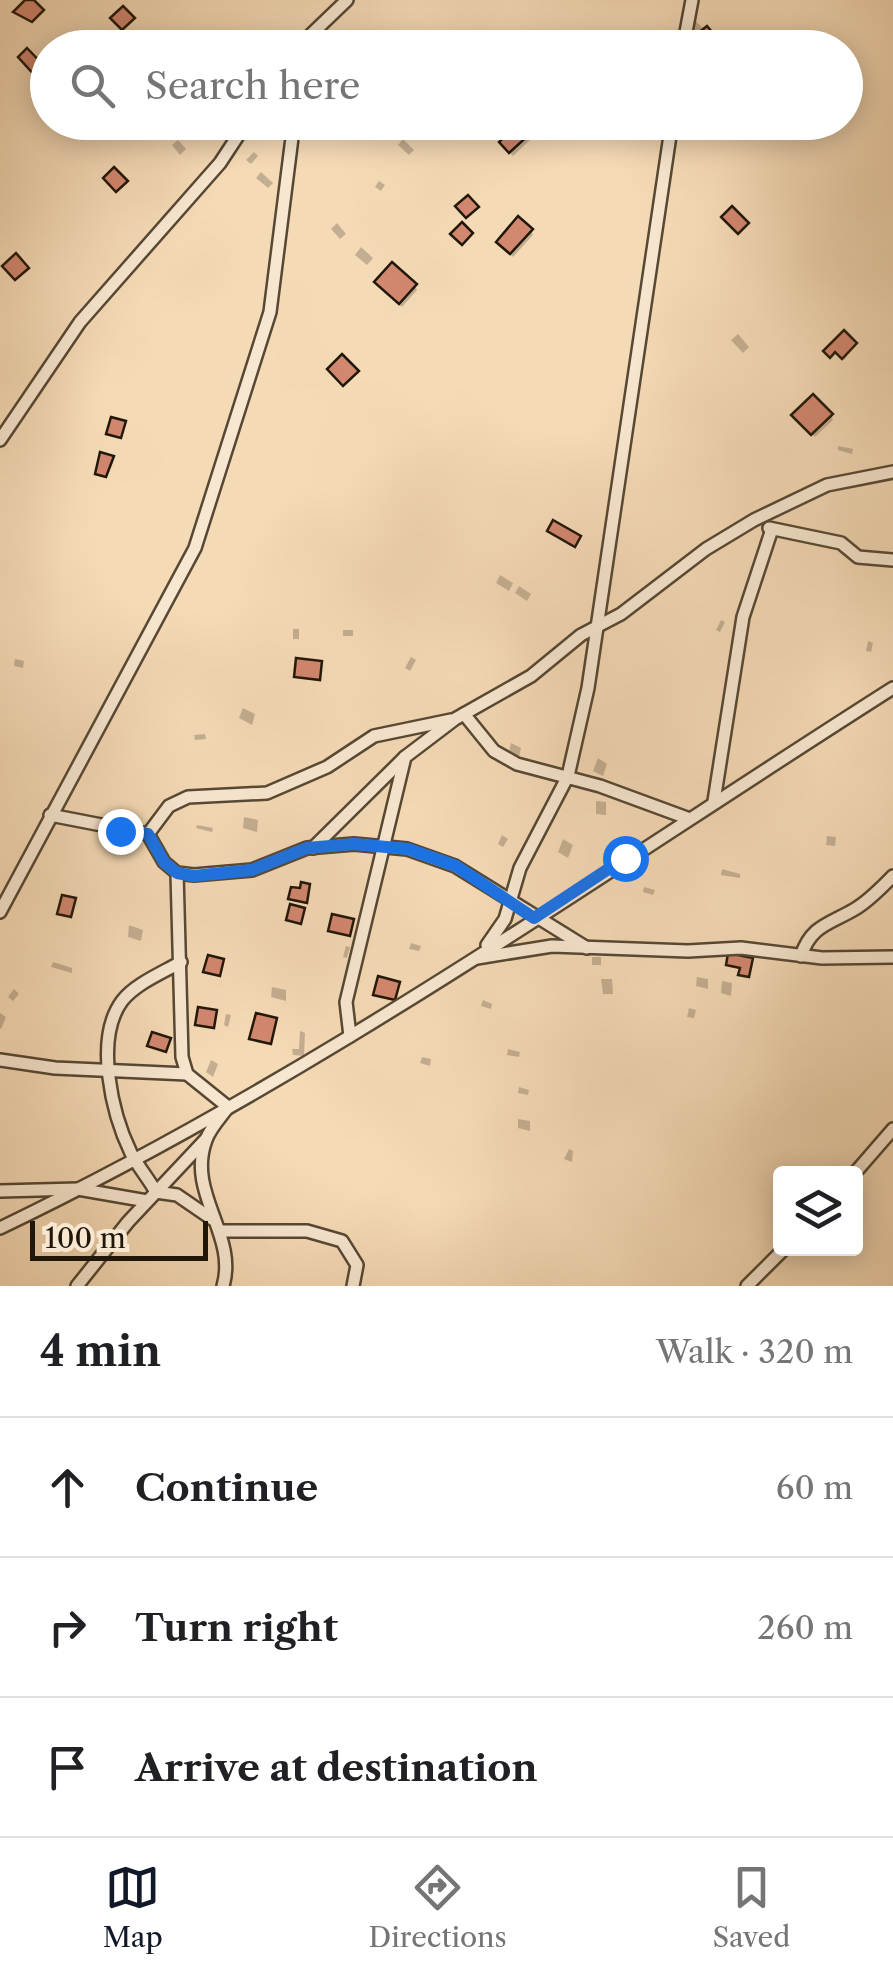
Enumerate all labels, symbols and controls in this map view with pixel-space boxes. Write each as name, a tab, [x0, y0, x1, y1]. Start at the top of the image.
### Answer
search box	[30, 30, 863, 140]
icon: search	[65, 58, 120, 113]
text: Search here	[145, 62, 360, 109]
route end	[98, 809, 144, 855]
route start	[603, 836, 649, 882]
map controls	[773, 1166, 863, 1256]
button: layers	[773, 1166, 863, 1256]
scale bar	[30, 1216, 208, 1260]
text: 100 m	[45, 1221, 126, 1255]
text: 4 min	[40, 1325, 161, 1377]
text: Walk · 320 m	[656, 1332, 853, 1371]
icon: ahead	[40, 1460, 95, 1515]
text: Continue	[135, 1464, 318, 1511]
text: 60 m	[776, 1468, 853, 1507]
icon: right	[40, 1600, 95, 1655]
text: Turn right	[135, 1604, 338, 1651]
text: 260 m	[757, 1608, 853, 1647]
icon: arrive	[40, 1740, 95, 1795]
text: Arrive at destination	[135, 1744, 538, 1791]
tab: Map	[103, 1860, 163, 1954]
tab: Directions	[368, 1860, 507, 1954]
tab: Saved	[712, 1860, 790, 1954]

